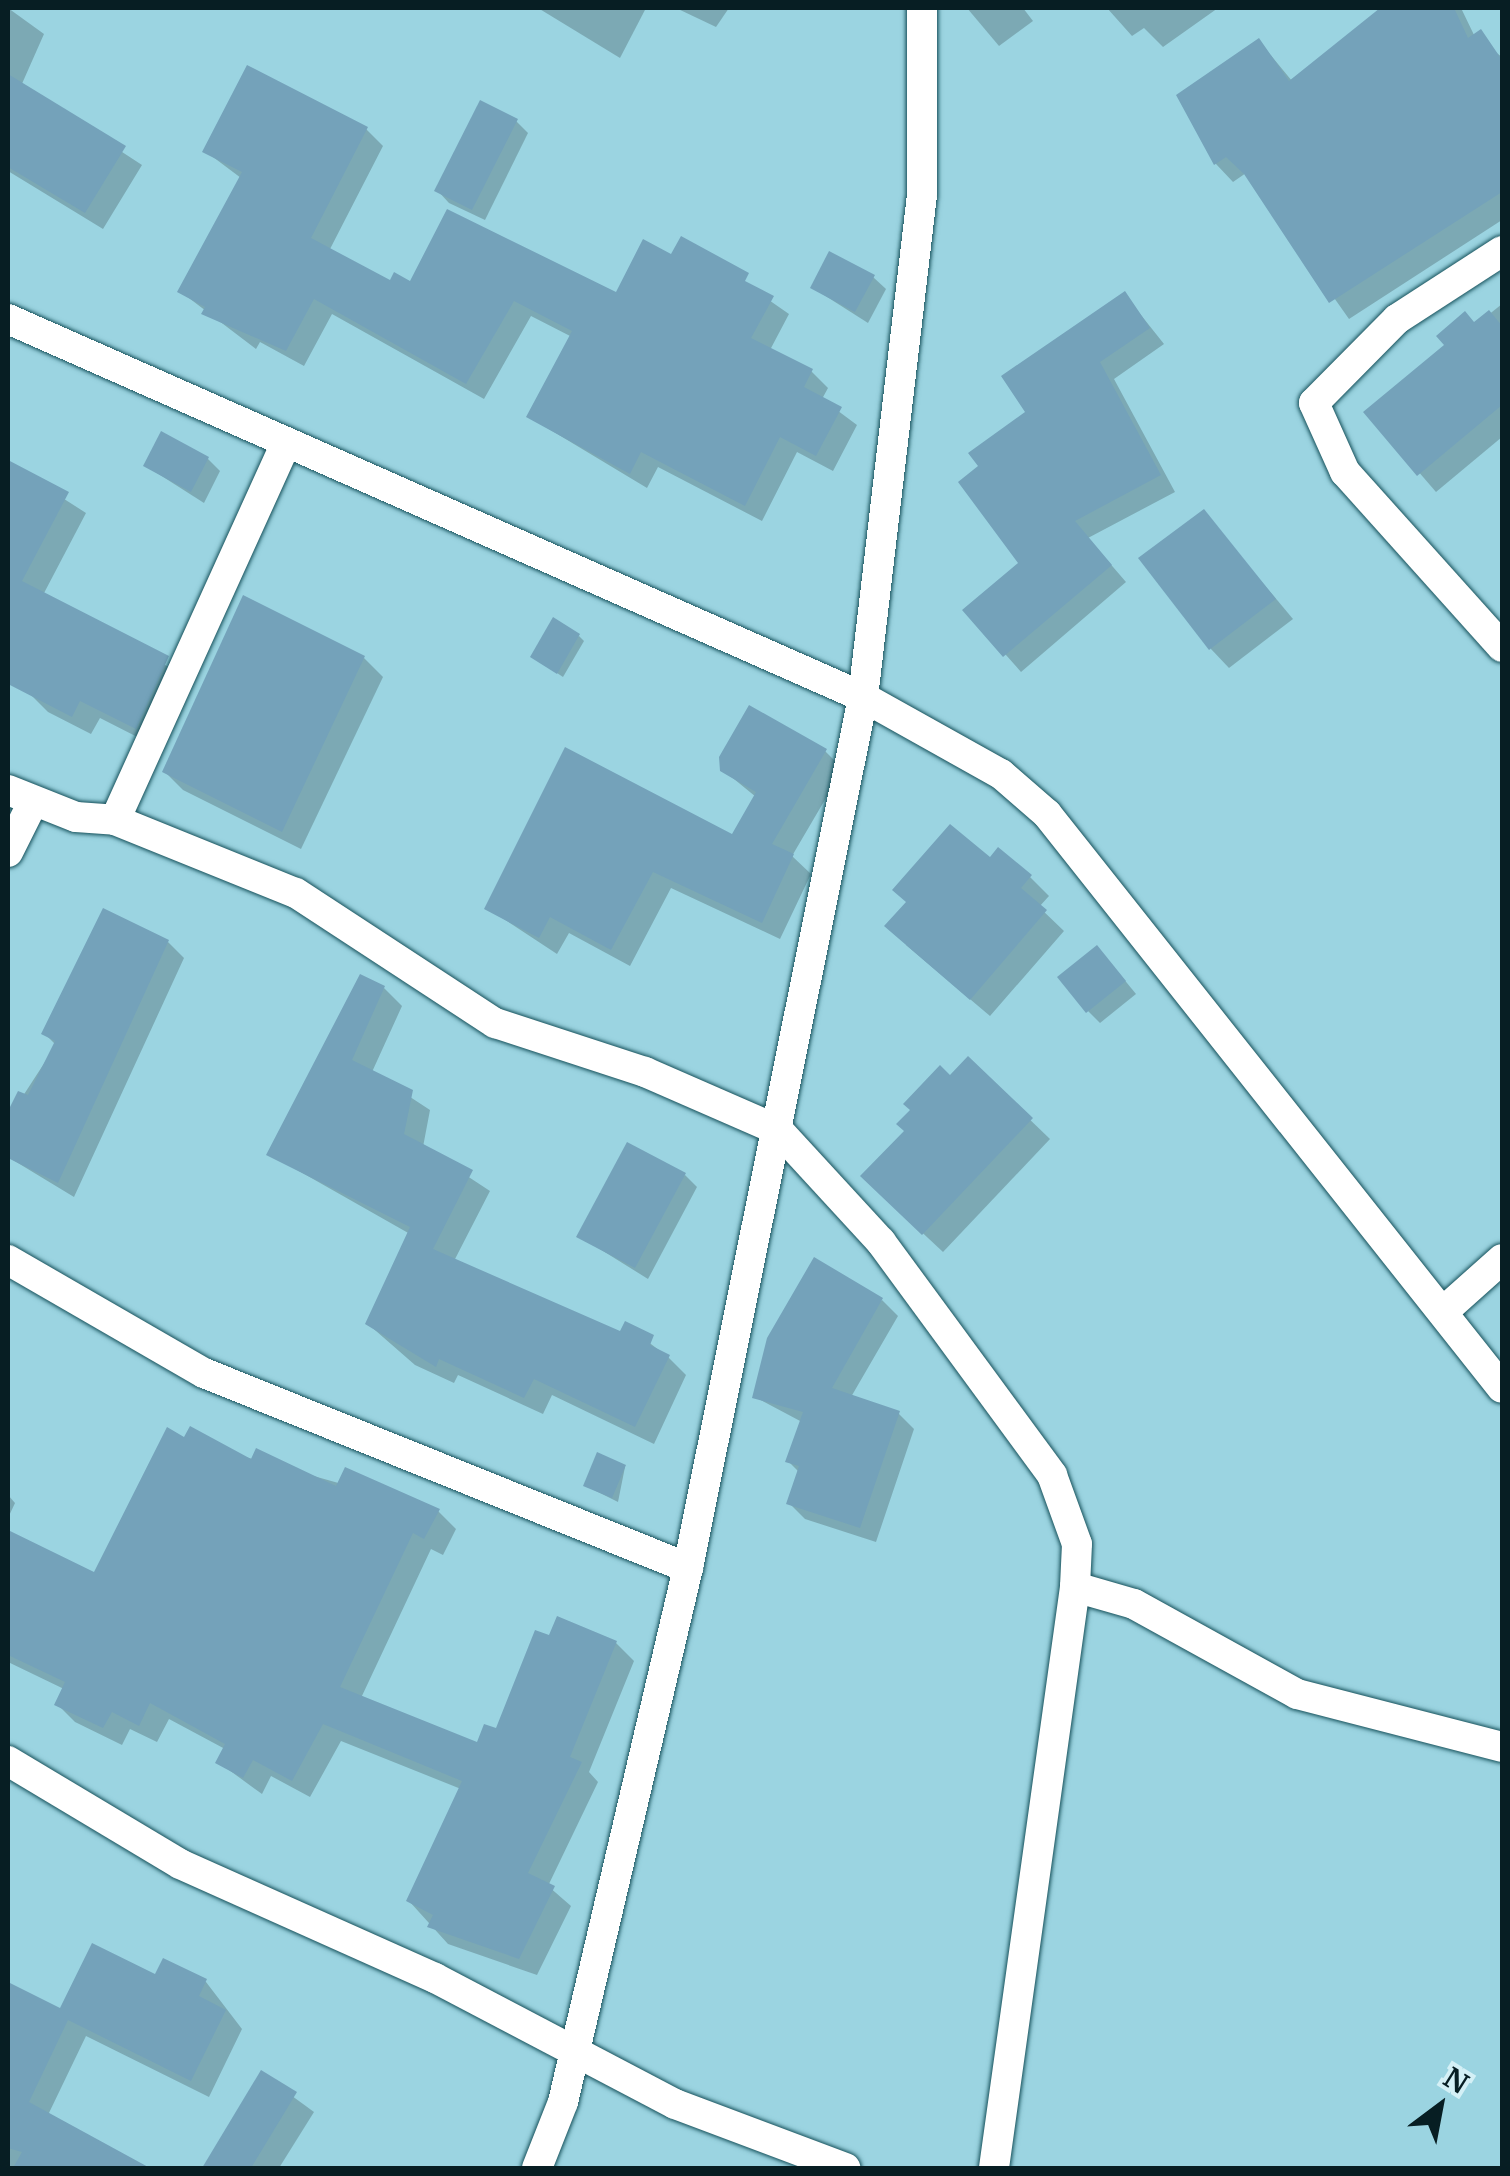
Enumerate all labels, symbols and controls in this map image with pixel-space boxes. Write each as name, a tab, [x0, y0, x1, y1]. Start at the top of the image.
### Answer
north arrow	[1390, 2056, 1490, 2156]
text: N	[1437, 2059, 1475, 2102]

